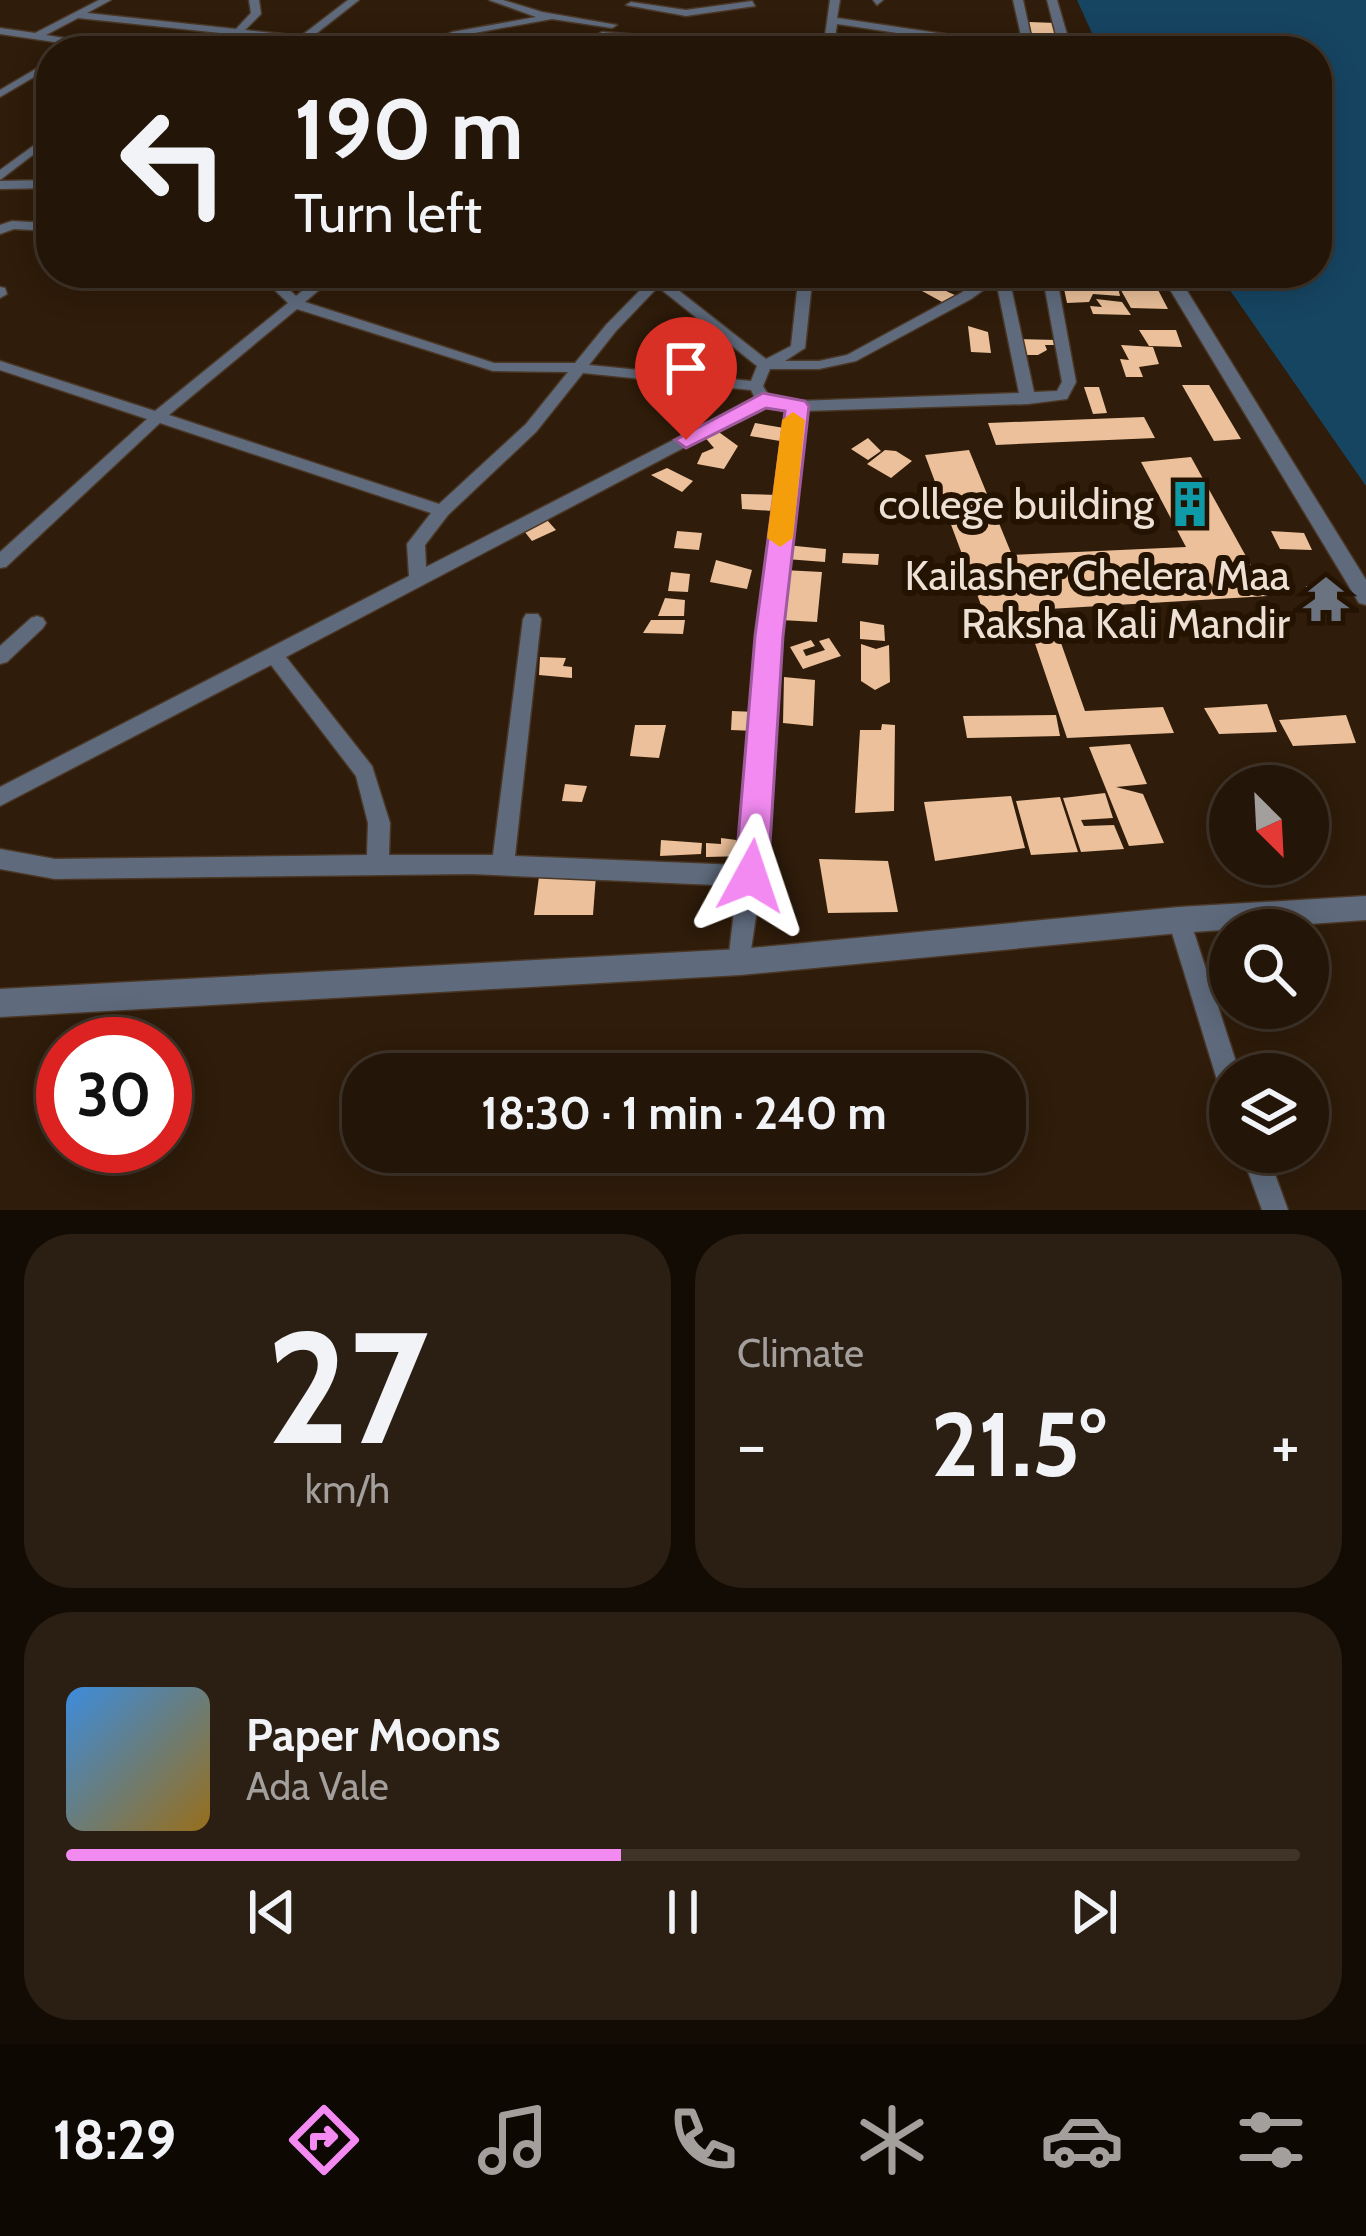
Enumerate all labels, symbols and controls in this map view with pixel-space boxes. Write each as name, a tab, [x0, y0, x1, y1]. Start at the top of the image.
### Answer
text: 190 m	[294, 78, 523, 180]
icon: left	[96, 84, 252, 240]
text: Turn left	[294, 180, 482, 246]
pin	[635, 317, 737, 440]
icon: arrive	[653, 335, 719, 401]
place label: college building	[879, 478, 1155, 530]
building icon: college building	[1165, 479, 1215, 529]
place label: Kailasher Chelera Maa Raksha Kali Mandir	[905, 549, 1291, 649]
temple icon: Kailasher Chelera Maa Raksha Kali Mandir	[1301, 574, 1351, 624]
north arrow	[1209, 765, 1329, 885]
map controls	[1209, 765, 1329, 1173]
position arrow	[688, 813, 814, 939]
button: search	[1209, 909, 1329, 1029]
speed limit sign: 30	[36, 1017, 192, 1173]
button: layers	[1209, 1053, 1329, 1173]
text: 18:30 · 1 min · 240 m	[481, 1086, 887, 1140]
text: 27	[266, 1292, 429, 1482]
text: Climate	[737, 1329, 864, 1377]
text: 21.5°	[931, 1389, 1106, 1499]
text: −	[737, 1404, 766, 1485]
text: +	[1271, 1404, 1300, 1485]
text: km/h	[305, 1465, 390, 1513]
text: Paper Moons	[246, 1708, 501, 1762]
text: Ada Vale	[246, 1762, 389, 1810]
icon: previous	[239, 1879, 305, 1945]
icon: pause	[650, 1879, 716, 1945]
icon: next	[1061, 1879, 1127, 1945]
icon: directions	[282, 2098, 366, 2182]
icon: music	[471, 2098, 555, 2182]
icon: phone	[661, 2098, 745, 2182]
icon: climate	[850, 2098, 934, 2182]
icon: car	[1040, 2098, 1124, 2182]
icon: filters	[1229, 2098, 1313, 2182]
text: 18:29	[53, 2107, 176, 2173]

